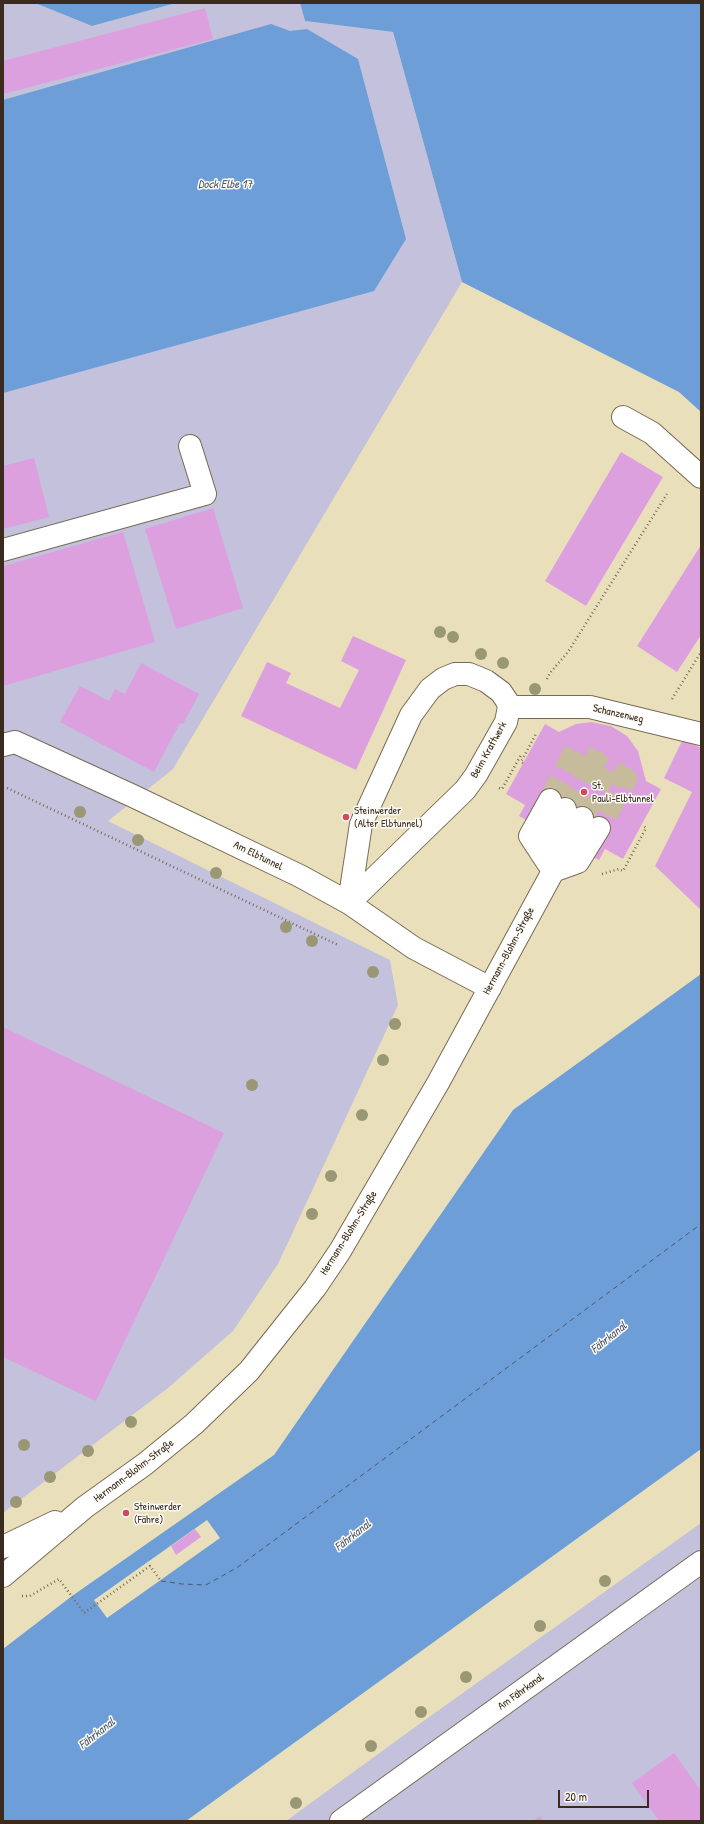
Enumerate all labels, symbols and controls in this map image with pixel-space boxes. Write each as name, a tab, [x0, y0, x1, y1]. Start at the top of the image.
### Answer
water label: Dock Elbe 17	[198, 178, 252, 192]
street label: Schanzenweg	[591, 702, 645, 726]
street label: Beim Kraftwerk	[468, 719, 510, 781]
place label: St. Pauli-Elbtunnel	[592, 779, 654, 805]
marker: St. Pauli-Elbtunnel	[579, 787, 589, 797]
place label: Steinwerder (Alter Elbtunnel)	[354, 804, 423, 830]
marker: Steinwerder (Alter Elbtunnel)	[341, 812, 351, 822]
street label: Am Elbtunnel	[231, 838, 285, 874]
street label: Hermann-Blohm-Straße	[480, 905, 538, 997]
street label: Hermann-Blohm-Straße	[318, 1188, 380, 1278]
water label: Fährkanal	[588, 1319, 630, 1357]
street label: Hermann-Blohm-Straße	[91, 1437, 177, 1505]
place label: Steinwerder (Fähre)	[134, 1500, 181, 1526]
marker: Steinwerder (Fähre)	[121, 1508, 131, 1518]
water label: Fährkanal	[332, 1517, 374, 1555]
street label: Am Fährkanal	[495, 1671, 547, 1713]
water label: Fährkanal	[76, 1715, 118, 1753]
scale bar	[560, 1782, 651, 1808]
text: 20 m	[565, 1788, 587, 1805]

